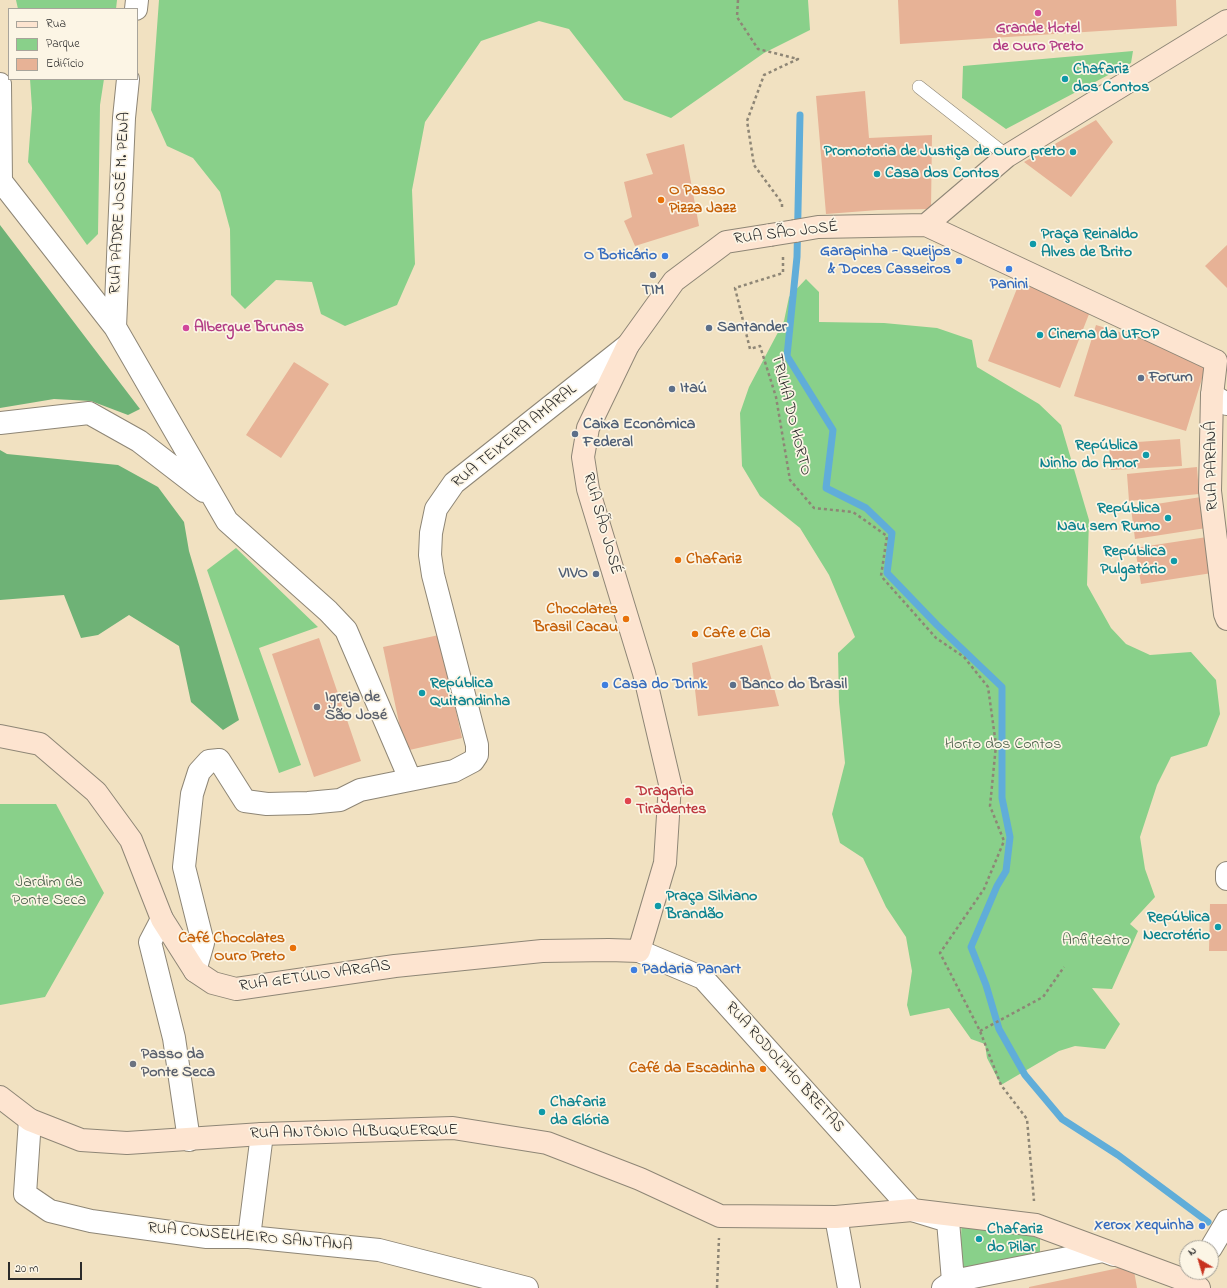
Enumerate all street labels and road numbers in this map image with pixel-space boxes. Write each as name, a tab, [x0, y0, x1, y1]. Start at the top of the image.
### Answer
street label: RUA PADRE JOSÉ M. PENA	[107, 112, 135, 294]
street label: RUA SÃO JOSÉ	[733, 218, 839, 250]
street label: TRILHA DO HORTO	[766, 352, 814, 478]
street label: RUA TEIXEIRA AMARAL	[449, 381, 581, 493]
street label: RUA PARANÁ	[1203, 421, 1223, 511]
street label: RUA SÃO JOSÉ	[577, 471, 625, 577]
street label: RUA GETÚLIO VARGAS	[238, 957, 392, 997]
street label: RUA RODOLPHO BRETAS	[720, 999, 848, 1137]
street label: RUA ANTÔNIO ALBUQUERQUE	[250, 1122, 458, 1144]
street label: RUA CONSELHEIRO SANTANA	[147, 1219, 353, 1257]

